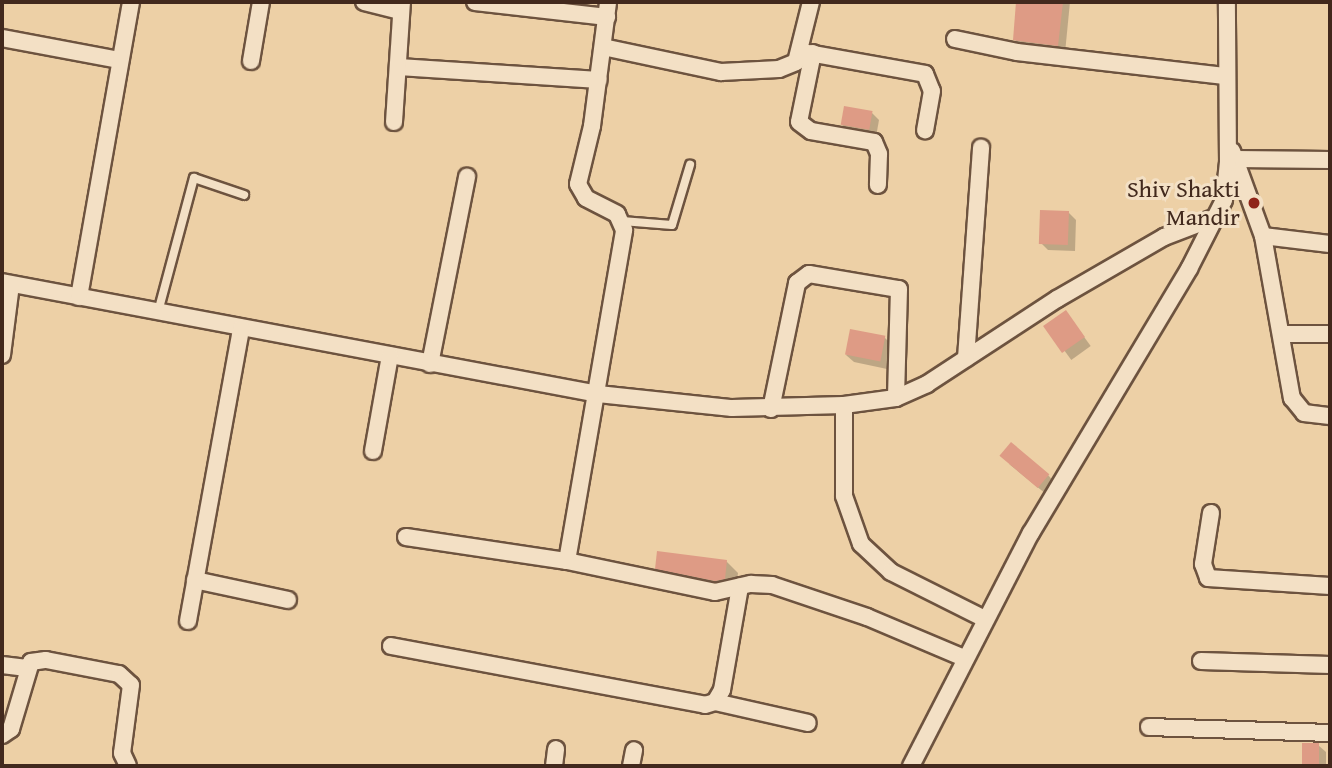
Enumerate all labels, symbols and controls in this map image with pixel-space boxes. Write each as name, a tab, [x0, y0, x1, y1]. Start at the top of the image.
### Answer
place label: Shiv Shakti Mandir	[1127, 175, 1240, 231]
marker: Shiv Shakti Mandir	[1246, 195, 1262, 211]

